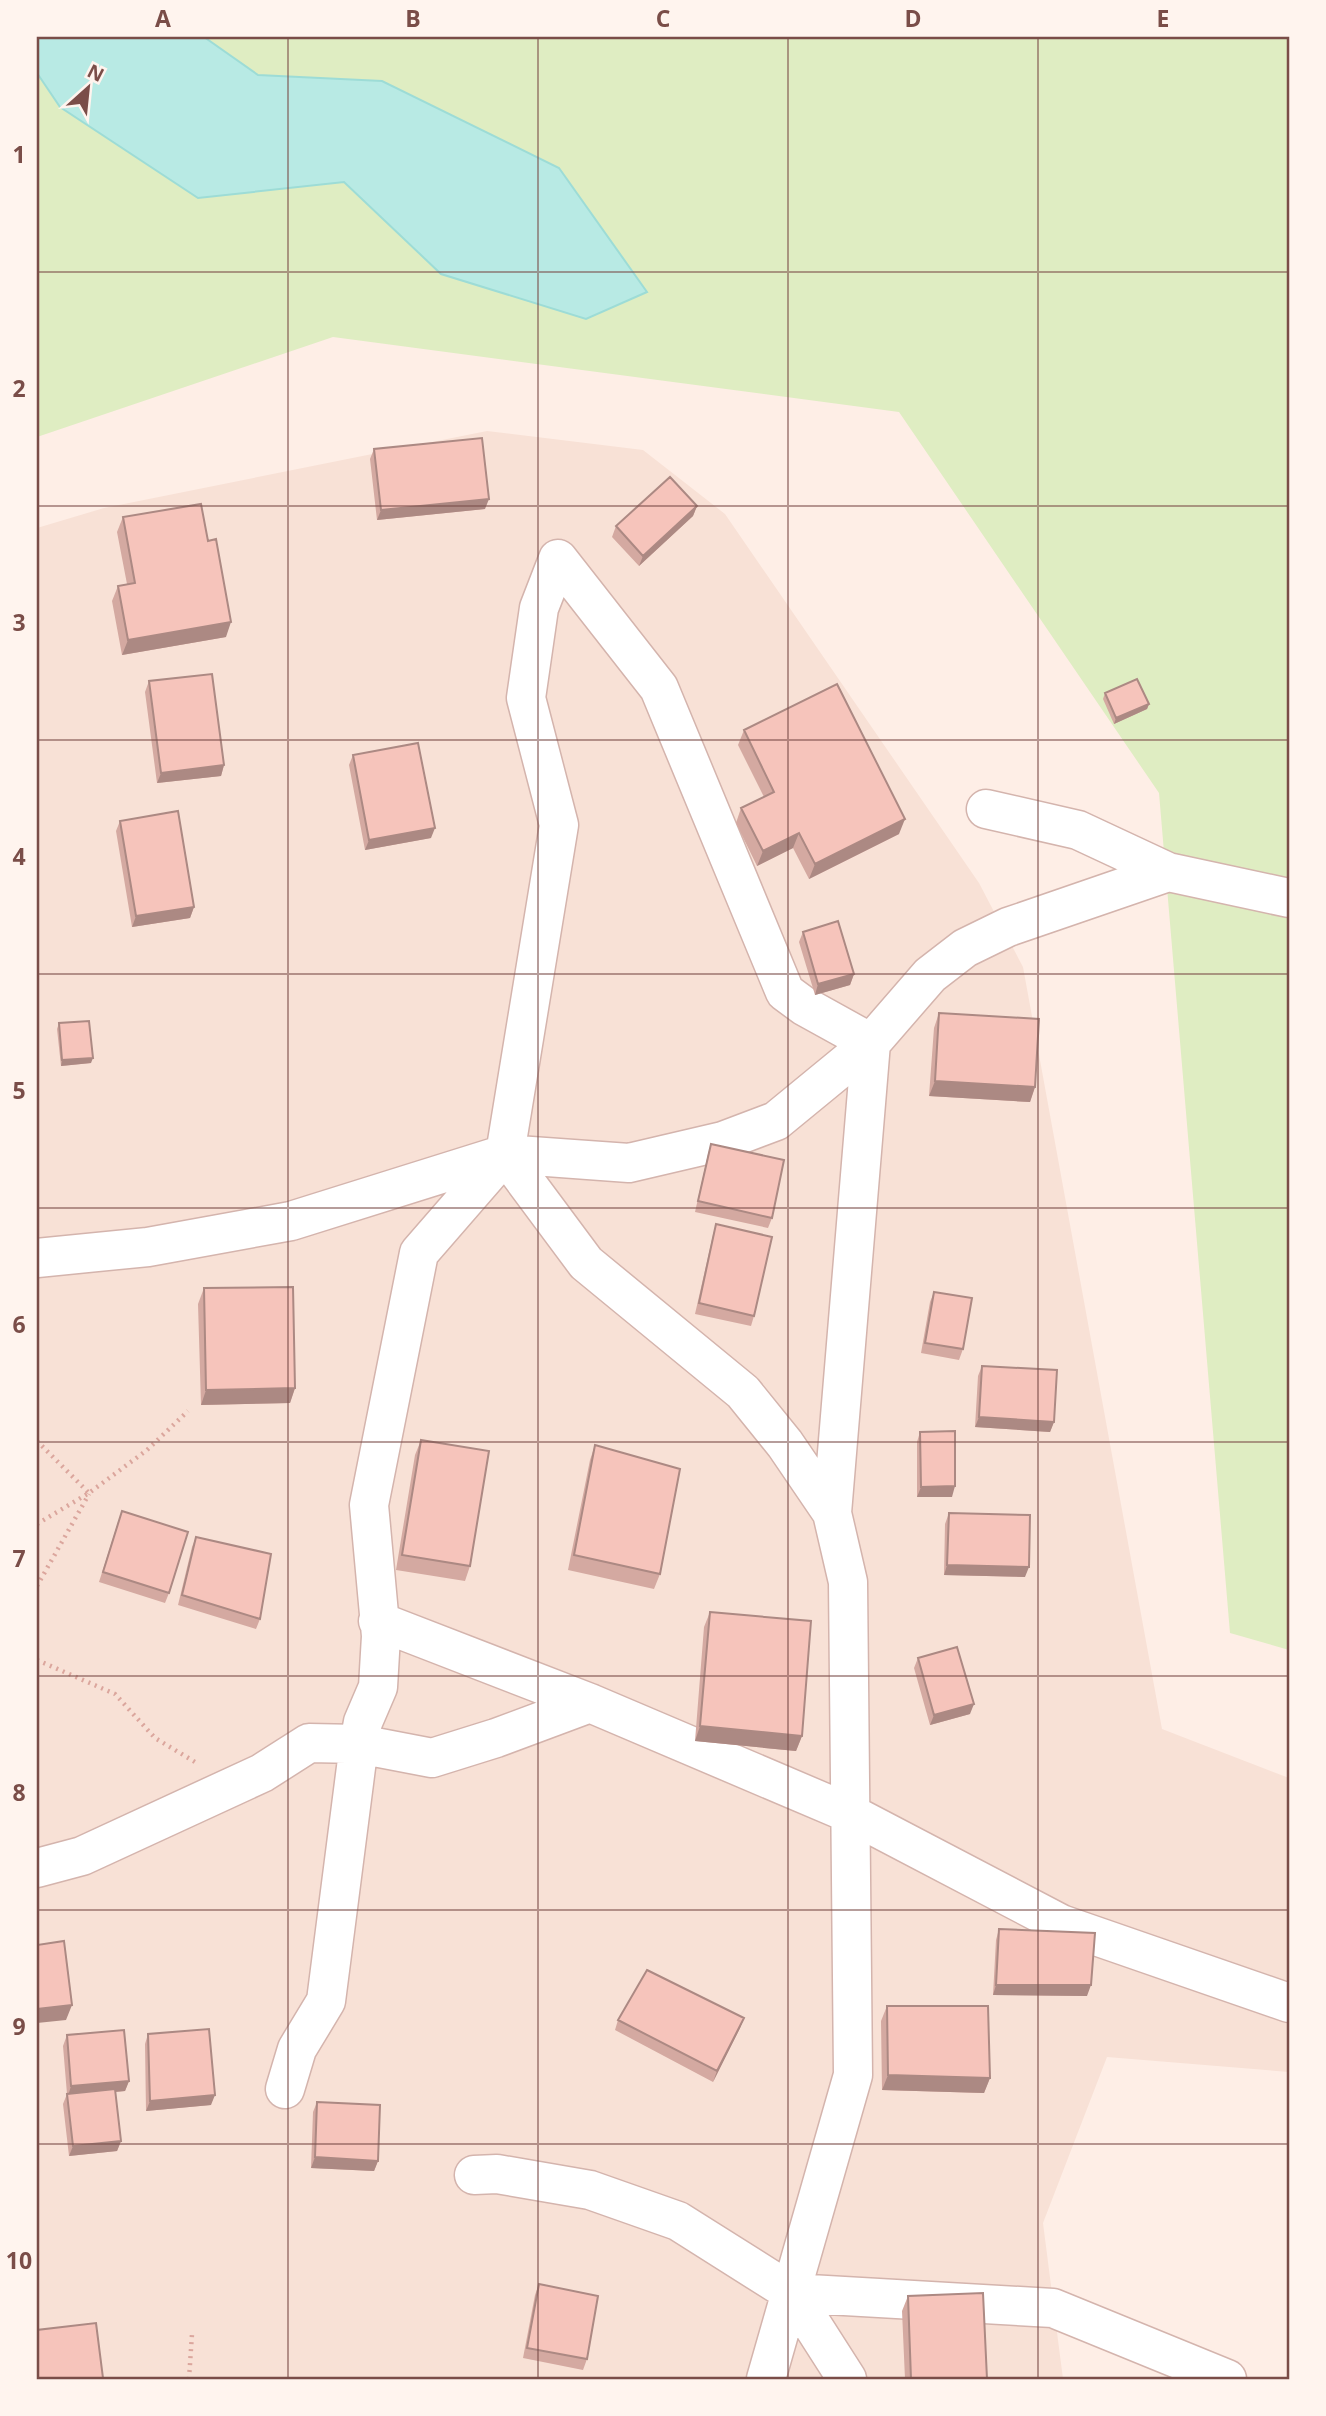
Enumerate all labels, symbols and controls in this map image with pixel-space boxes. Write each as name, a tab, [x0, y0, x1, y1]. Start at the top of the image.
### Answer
text: A	[155, 2, 171, 34]
text: B	[405, 2, 421, 34]
text: C	[656, 2, 670, 34]
text: D	[904, 2, 922, 34]
text: E	[1157, 2, 1169, 34]
north arrow	[52, 52, 122, 122]
text: N	[83, 58, 109, 88]
text: 1	[12, 138, 26, 170]
text: 2	[12, 372, 26, 404]
text: 3	[12, 606, 26, 638]
text: 4	[12, 840, 26, 872]
text: 5	[12, 1074, 26, 1106]
text: 6	[12, 1308, 26, 1340]
text: 7	[12, 1542, 26, 1574]
text: 8	[12, 1776, 26, 1808]
text: 9	[12, 2010, 26, 2042]
text: 10	[6, 2244, 32, 2276]

